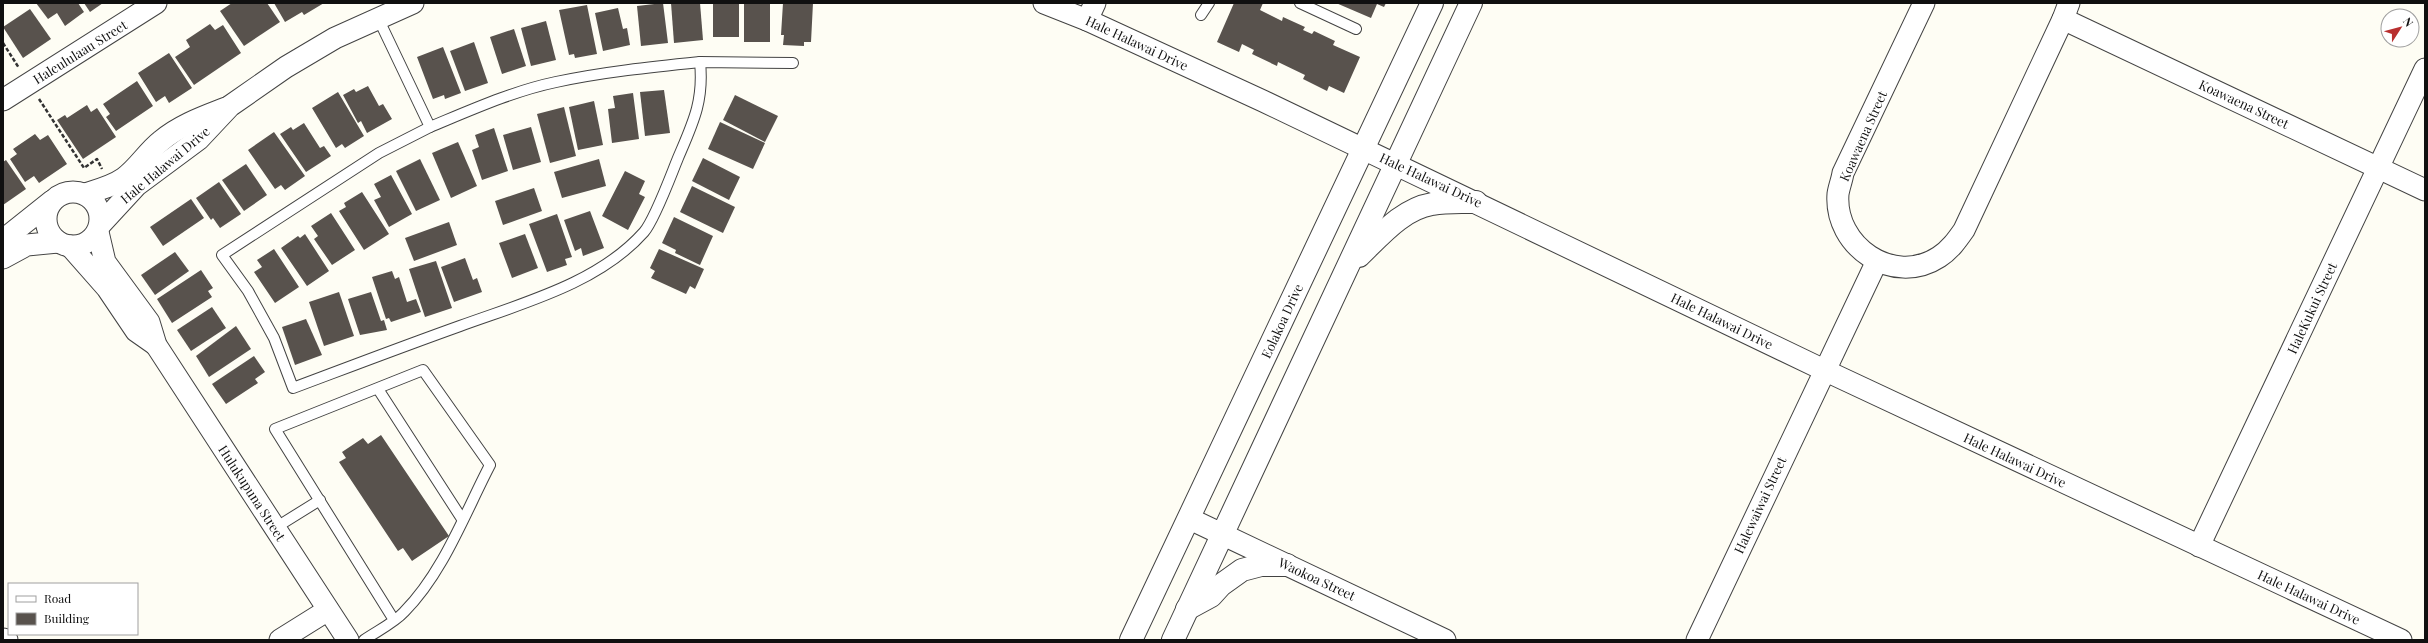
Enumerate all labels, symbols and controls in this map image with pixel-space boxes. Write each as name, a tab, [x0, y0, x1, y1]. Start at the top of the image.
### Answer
north arrow	[2380, 8, 2420, 48]
street label: Hale Halawai Drive	[1083, 11, 1192, 74]
text: N	[2400, 14, 2417, 29]
street label: Haleululaau Street	[30, 16, 130, 87]
street label: Koawaena Street	[2197, 75, 2292, 132]
street label: Koawaena Street	[1835, 88, 1890, 184]
street label: Hale Halawai Drive	[117, 122, 213, 207]
street label: Hale Halawai Drive	[1377, 148, 1486, 211]
street label: HaleKukui Street	[2283, 259, 2340, 356]
street label: Eolakoa Drive	[1257, 280, 1306, 361]
street label: Hale Halawai Drive	[1668, 289, 1776, 353]
street label: Hale Halawai Drive	[1961, 428, 2070, 491]
street label: Hulukupuna Street	[215, 442, 290, 544]
street label: Halewaiwai Street	[1730, 453, 1790, 556]
street label: Waokoa Street	[1275, 553, 1359, 604]
street label: Hale Halawai Drive	[2255, 565, 2364, 628]
legend	[8, 583, 138, 635]
text: Road	[44, 590, 71, 606]
text: Building	[44, 610, 90, 626]

